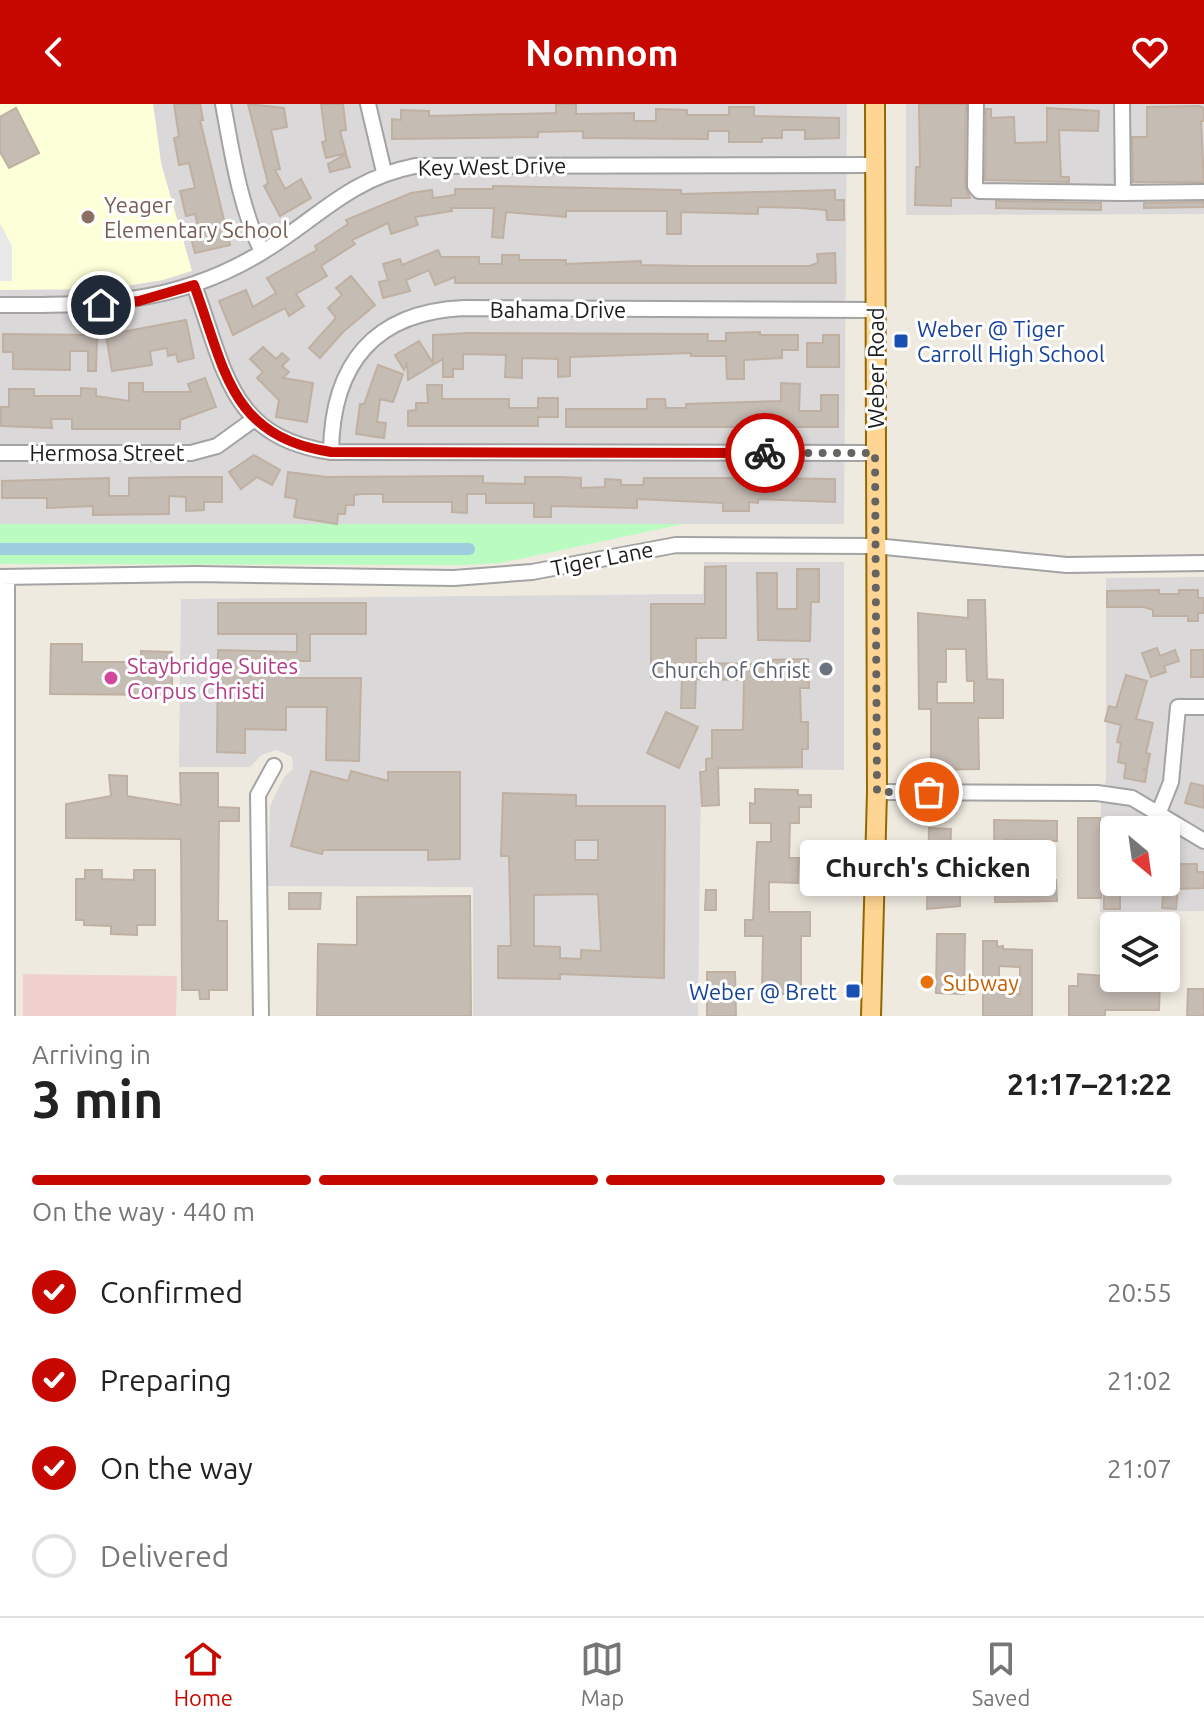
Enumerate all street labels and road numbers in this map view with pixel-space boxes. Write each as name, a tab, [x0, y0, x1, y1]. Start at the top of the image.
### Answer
street label: Key West Drive	[418, 152, 566, 180]
street label: Bahama Drive	[490, 297, 626, 322]
street label: Weber Road	[863, 307, 888, 429]
street label: Hermosa Street	[30, 440, 185, 465]
street label: Tiger Lane	[549, 536, 655, 580]

